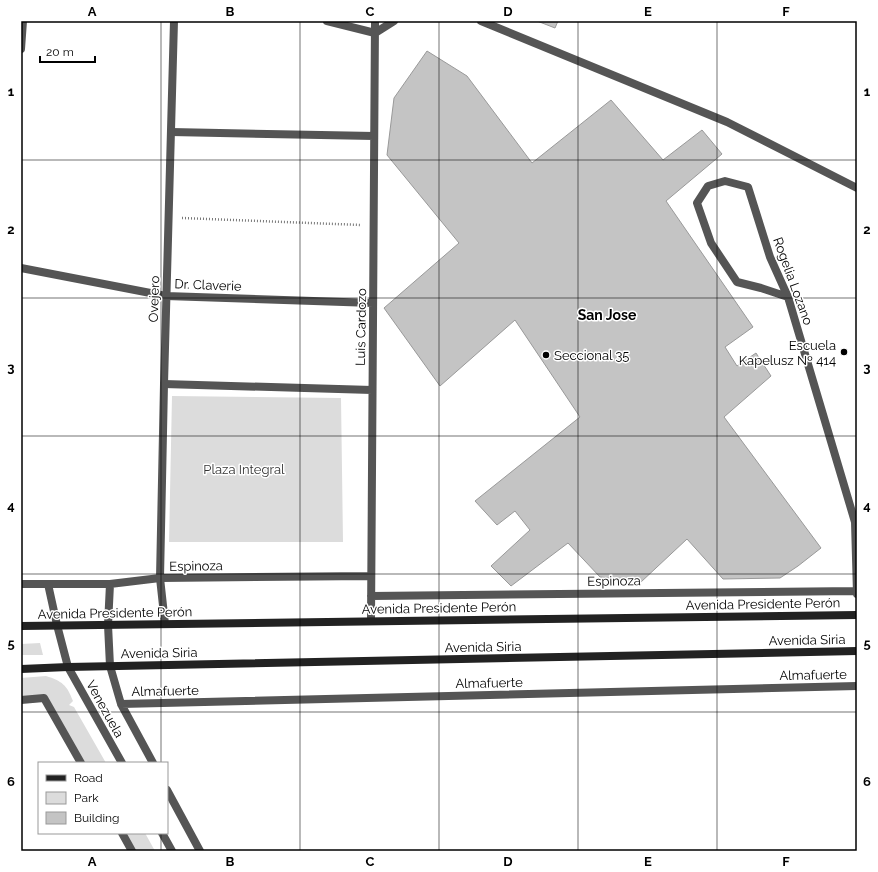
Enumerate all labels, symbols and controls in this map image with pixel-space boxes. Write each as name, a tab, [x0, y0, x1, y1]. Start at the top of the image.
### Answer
text: A	[88, 4, 97, 19]
text: B	[226, 4, 235, 19]
text: C	[366, 4, 375, 19]
text: D	[503, 4, 513, 19]
text: E	[644, 4, 652, 19]
text: F	[782, 4, 790, 19]
scale bar	[40, 38, 95, 64]
text: 20 m	[46, 45, 74, 59]
text: 1	[8, 84, 15, 99]
text: 1	[864, 84, 871, 99]
text: 2	[7, 222, 15, 237]
text: 2	[863, 222, 871, 237]
street label: Rogelia Lozano	[770, 235, 816, 327]
street label: Ovejero	[146, 275, 162, 323]
street label: Dr. Claverie	[174, 276, 242, 294]
street label: Luis Cardozo	[353, 288, 369, 366]
district label: San Jose	[578, 307, 637, 323]
place label: Escuela Kapelusz Nº 414	[739, 338, 836, 368]
marker: Escuela Kapelusz Nº 414	[839, 347, 849, 357]
place label: Seccional 35	[554, 348, 629, 363]
marker: Seccional 35	[541, 350, 551, 360]
text: 3	[7, 360, 15, 375]
text: 3	[863, 360, 871, 375]
park label: Plaza Integral	[203, 462, 285, 477]
text: 4	[7, 498, 15, 513]
text: 4	[863, 498, 871, 513]
street label: Espinoza	[169, 558, 223, 574]
street label: Espinoza	[587, 573, 641, 589]
street label: Avenida Presidente Perón	[686, 595, 840, 613]
street label: Avenida Presidente Perón	[362, 599, 516, 617]
street label: Avenida Presidente Perón	[38, 604, 192, 622]
street label: Avenida Siria	[768, 632, 846, 648]
text: 5	[7, 636, 15, 651]
text: 5	[863, 636, 871, 651]
street label: Avenida Siria	[444, 639, 522, 655]
street label: Avenida Siria	[120, 645, 198, 661]
street label: Almafuerte	[779, 667, 847, 683]
street label: Almafuerte	[455, 675, 523, 691]
street label: Venezuela	[83, 678, 127, 740]
street label: Almafuerte	[131, 683, 199, 699]
legend	[38, 762, 168, 834]
text: Road	[74, 771, 103, 785]
text: 6	[7, 774, 15, 789]
text: 6	[863, 774, 871, 789]
text: Park	[74, 791, 99, 805]
text: Building	[74, 811, 120, 825]
text: A	[88, 854, 97, 869]
text: B	[226, 854, 235, 869]
text: C	[366, 854, 375, 869]
text: D	[503, 854, 513, 869]
text: E	[644, 854, 652, 869]
text: F	[782, 854, 790, 869]

